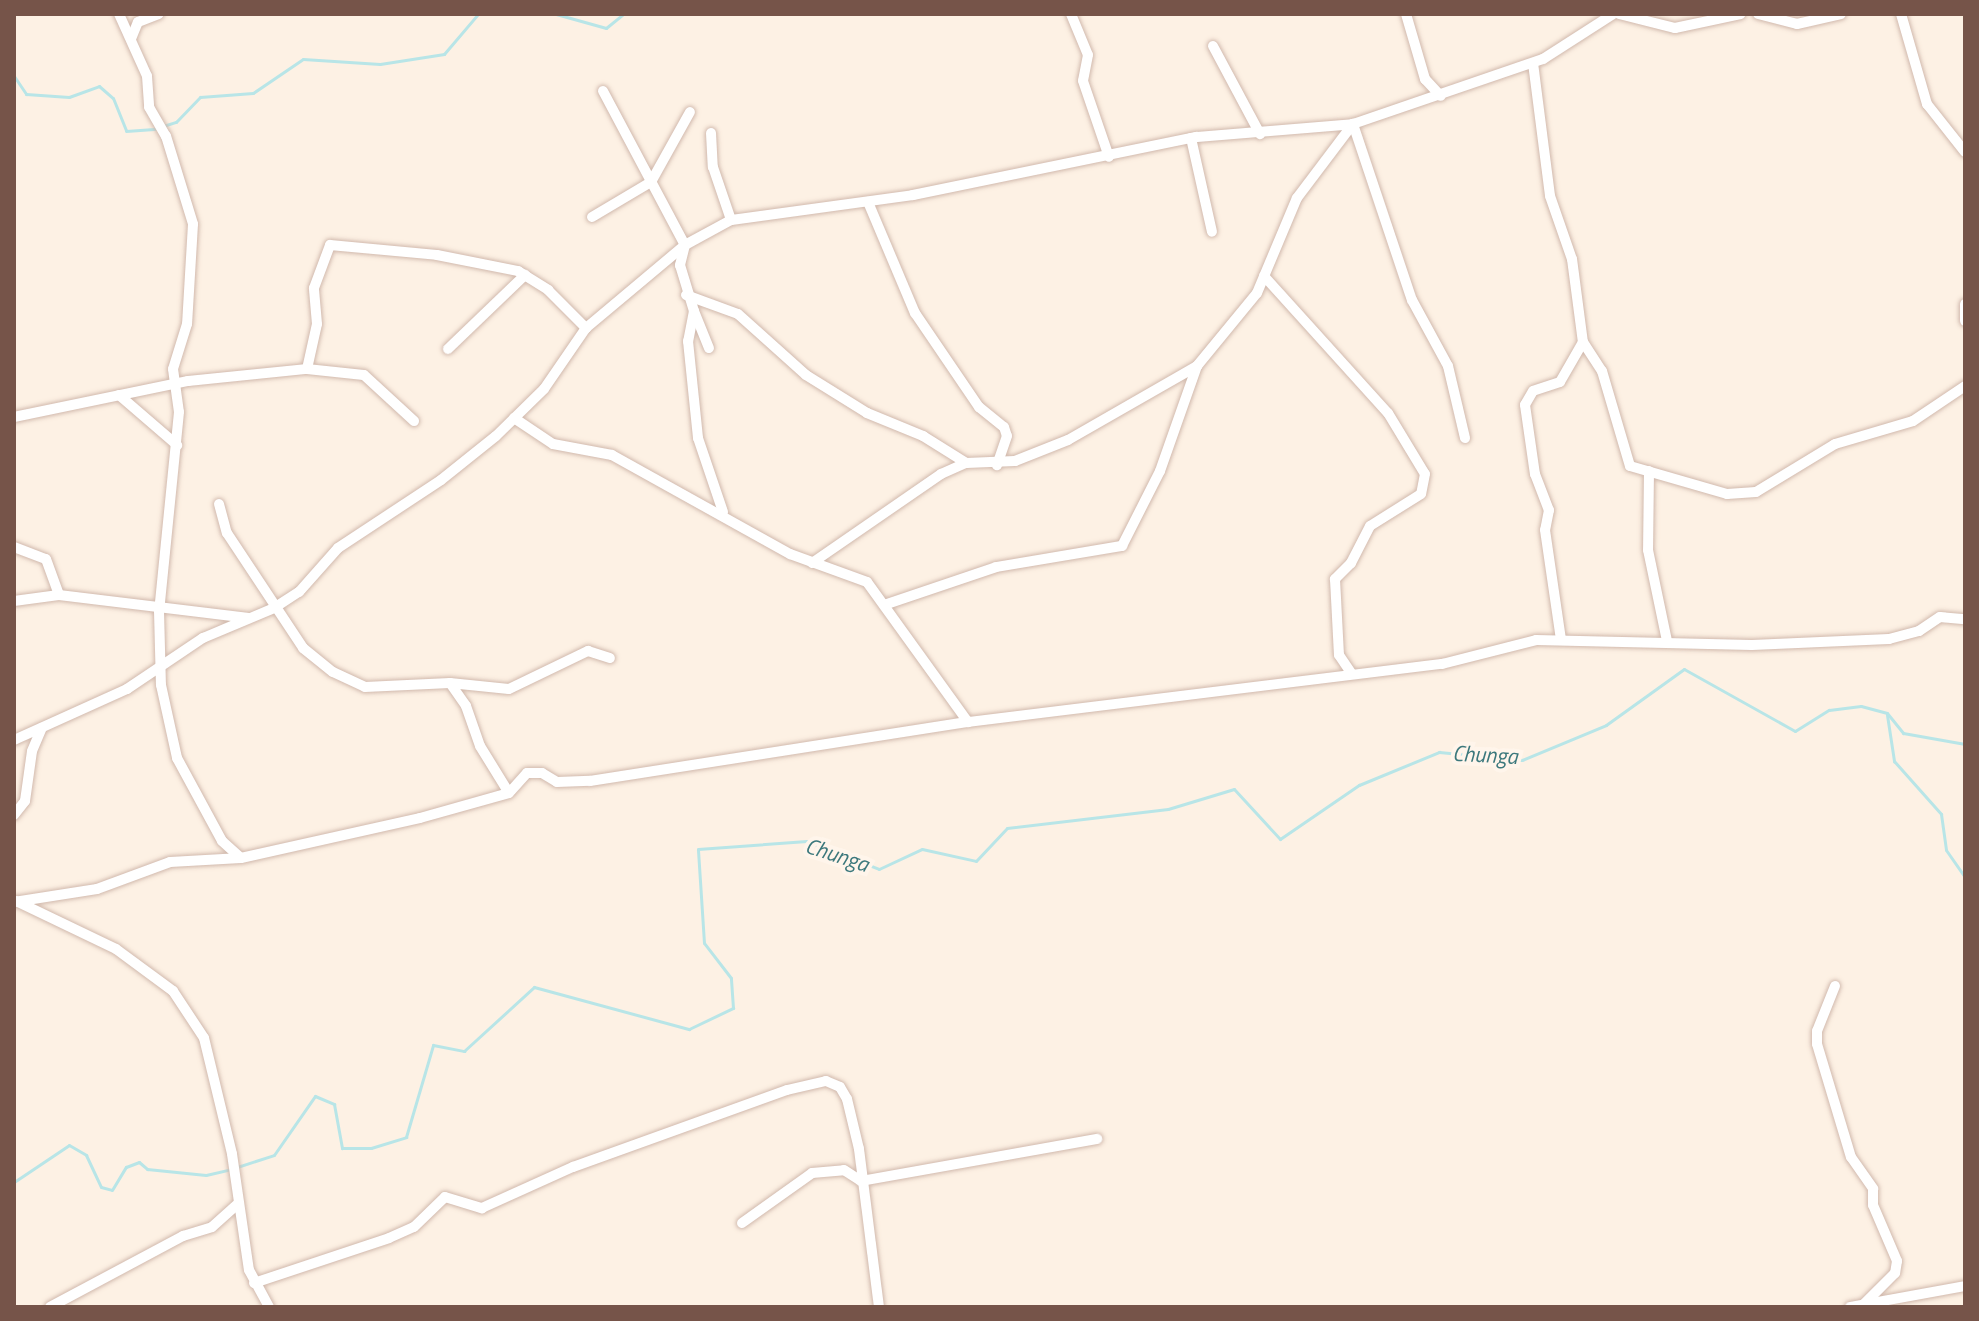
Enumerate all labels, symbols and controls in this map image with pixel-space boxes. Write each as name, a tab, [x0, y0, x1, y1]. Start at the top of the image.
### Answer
water label: Chunga	[1452, 740, 1518, 770]
water label: Chunga	[802, 832, 872, 878]

